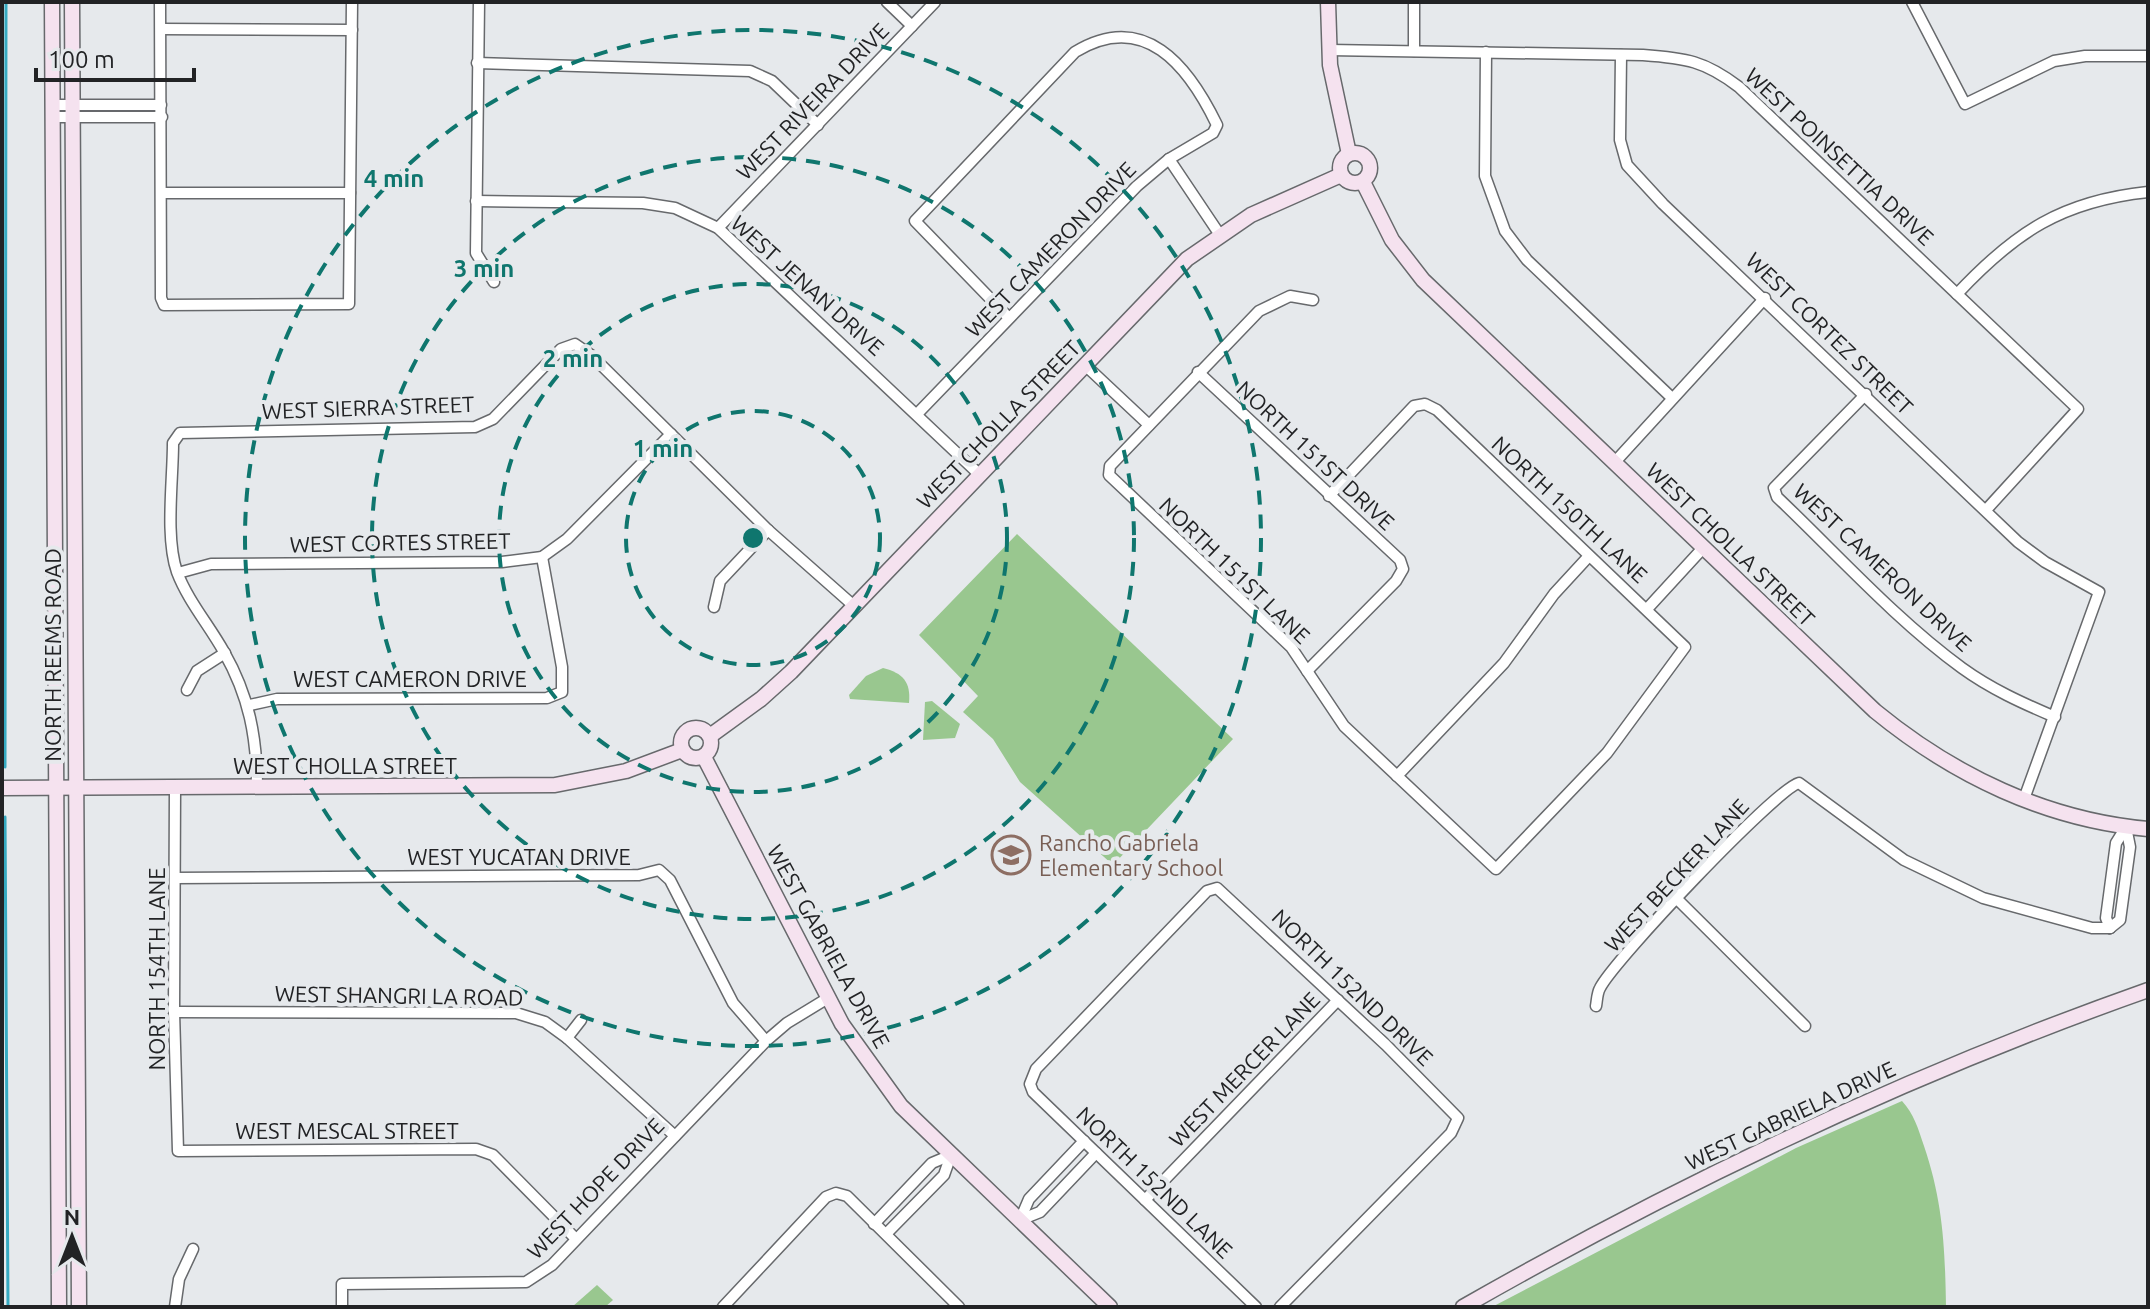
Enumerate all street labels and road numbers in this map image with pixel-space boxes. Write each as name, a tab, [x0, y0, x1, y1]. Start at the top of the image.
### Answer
street label: WEST RIVEIRA DRIVE	[731, 18, 893, 184]
street label: WEST POINSETTIA DRIVE	[1741, 62, 1939, 250]
street label: WEST CAMERON DRIVE	[960, 156, 1140, 342]
street label: WEST JENAN DRIVE	[727, 210, 889, 360]
street label: WEST CORTEZ STREET	[1742, 247, 1918, 419]
street label: WEST CHOLLA STREET	[911, 335, 1085, 513]
street label: NORTH 151ST DRIVE	[1232, 376, 1400, 534]
street label: WEST SIERRA STREET	[261, 391, 475, 423]
street label: NORTH 150TH LANE	[1487, 431, 1653, 587]
street label: WEST CHOLLA STREET	[1642, 457, 1820, 631]
street label: WEST CAMERON DRIVE	[1789, 478, 1977, 656]
street label: NORTH 151ST LANE	[1155, 492, 1315, 648]
street label: WEST CORTES STREET	[289, 528, 511, 556]
street label: NORTH REEMS ROAD	[40, 548, 65, 762]
street label: WEST CAMERON DRIVE	[293, 666, 527, 691]
street label: WEST CHOLLA STREET	[233, 753, 457, 778]
street label: WEST BECKER LANE	[1599, 793, 1753, 957]
street label: WEST GABRIELA DRIVE	[763, 840, 895, 1052]
street label: WEST YUCATAN DRIVE	[407, 844, 631, 869]
street label: NORTH 154TH LANE	[144, 867, 169, 1071]
street label: NORTH 152ND DRIVE	[1267, 904, 1439, 1070]
street label: WEST SHANGRI LA ROAD	[274, 980, 524, 1010]
street label: WEST MERCER LANE	[1164, 987, 1324, 1151]
street label: WEST GABRIELA DRIVE	[1681, 1055, 1899, 1175]
street label: NORTH 152ND LANE	[1072, 1101, 1238, 1263]
street label: WEST HOPE DRIVE	[522, 1113, 668, 1263]
street label: WEST MESCAL STREET	[235, 1118, 459, 1143]

